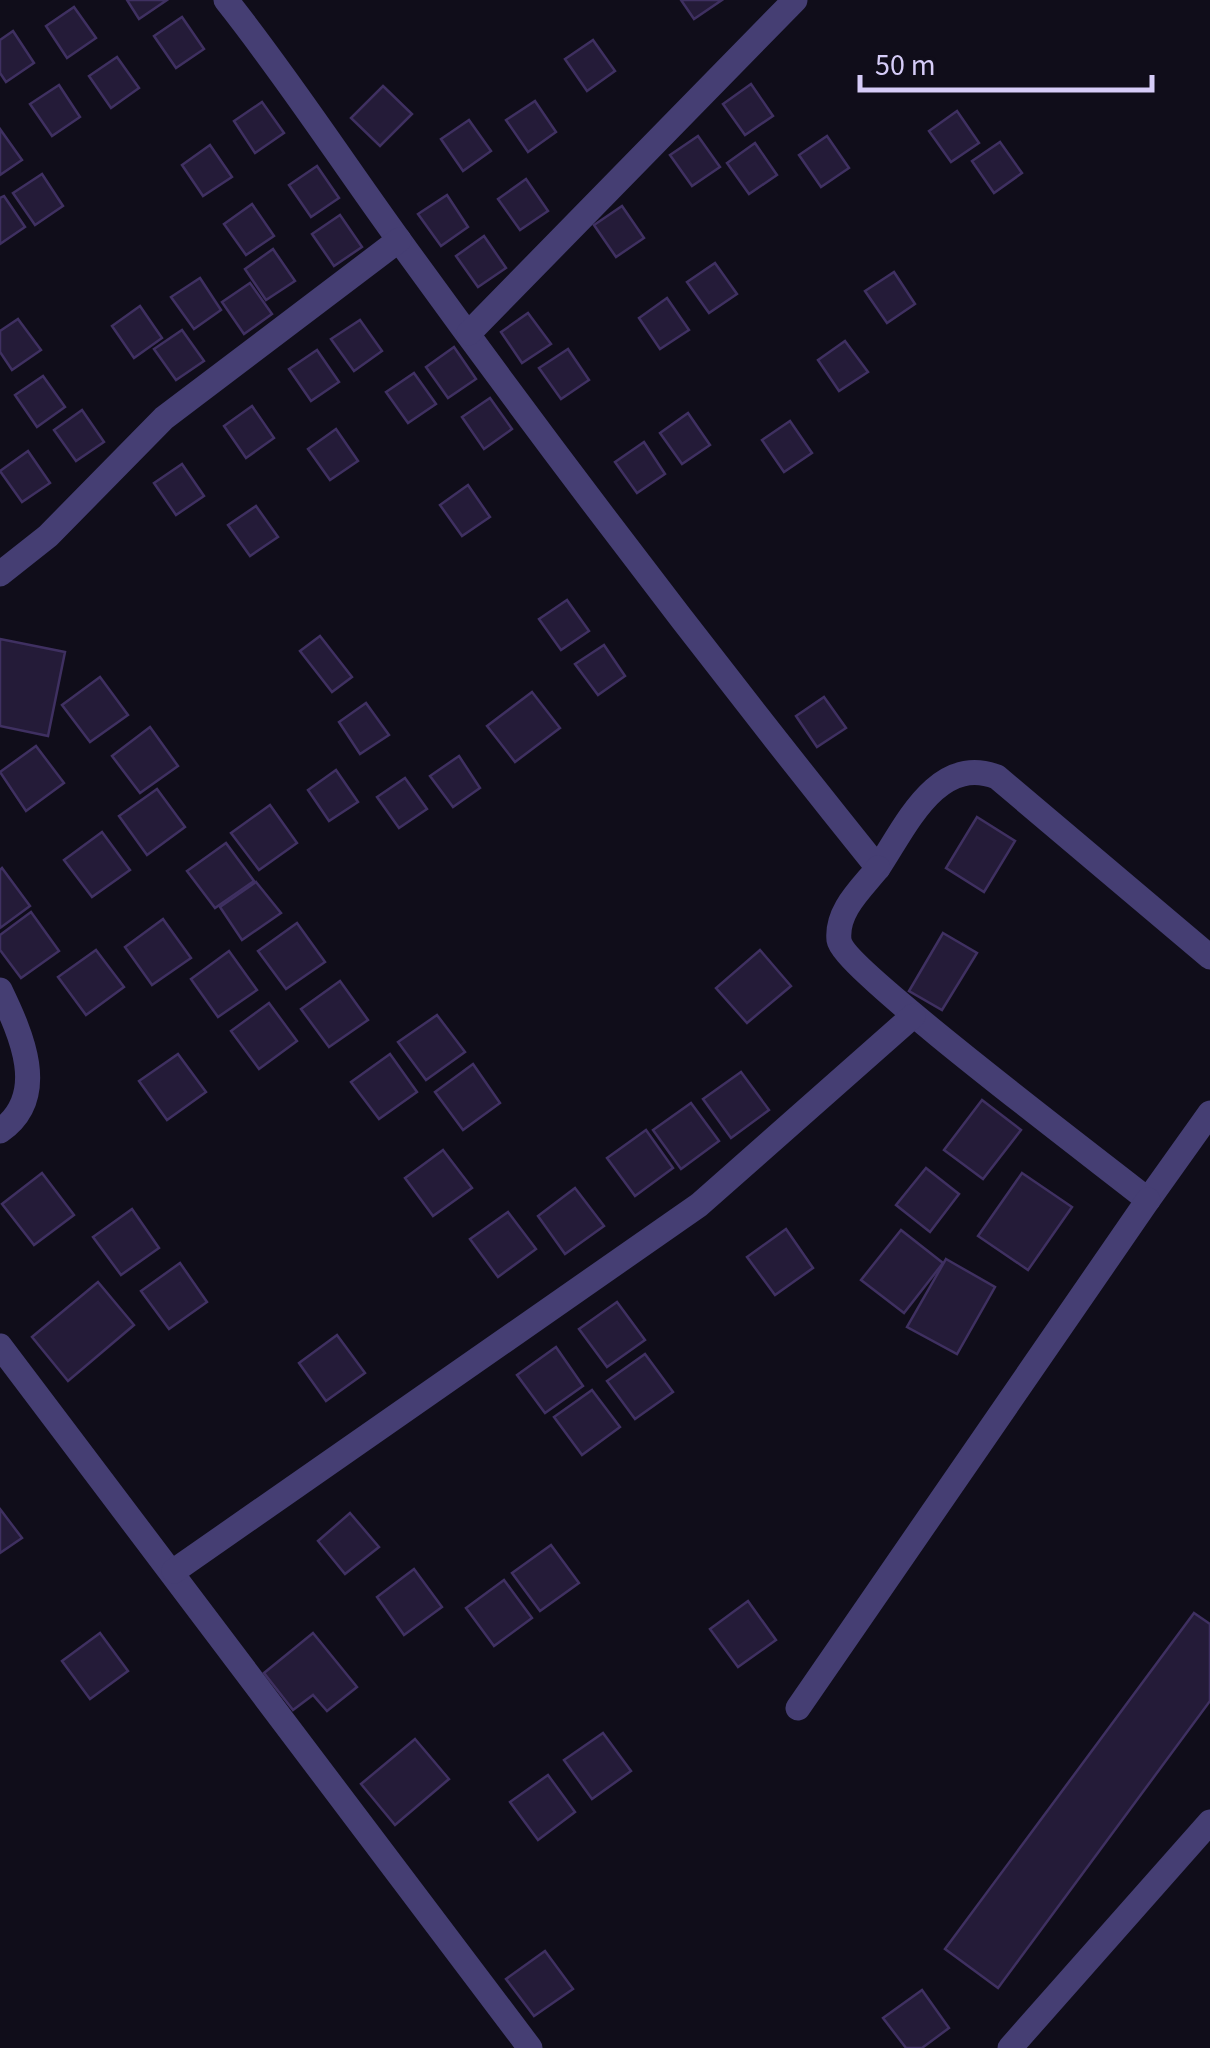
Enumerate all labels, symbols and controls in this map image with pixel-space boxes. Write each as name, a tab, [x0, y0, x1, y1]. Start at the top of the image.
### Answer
scale bar	[860, 30, 1152, 92]
text: 50 m	[875, 44, 936, 87]

